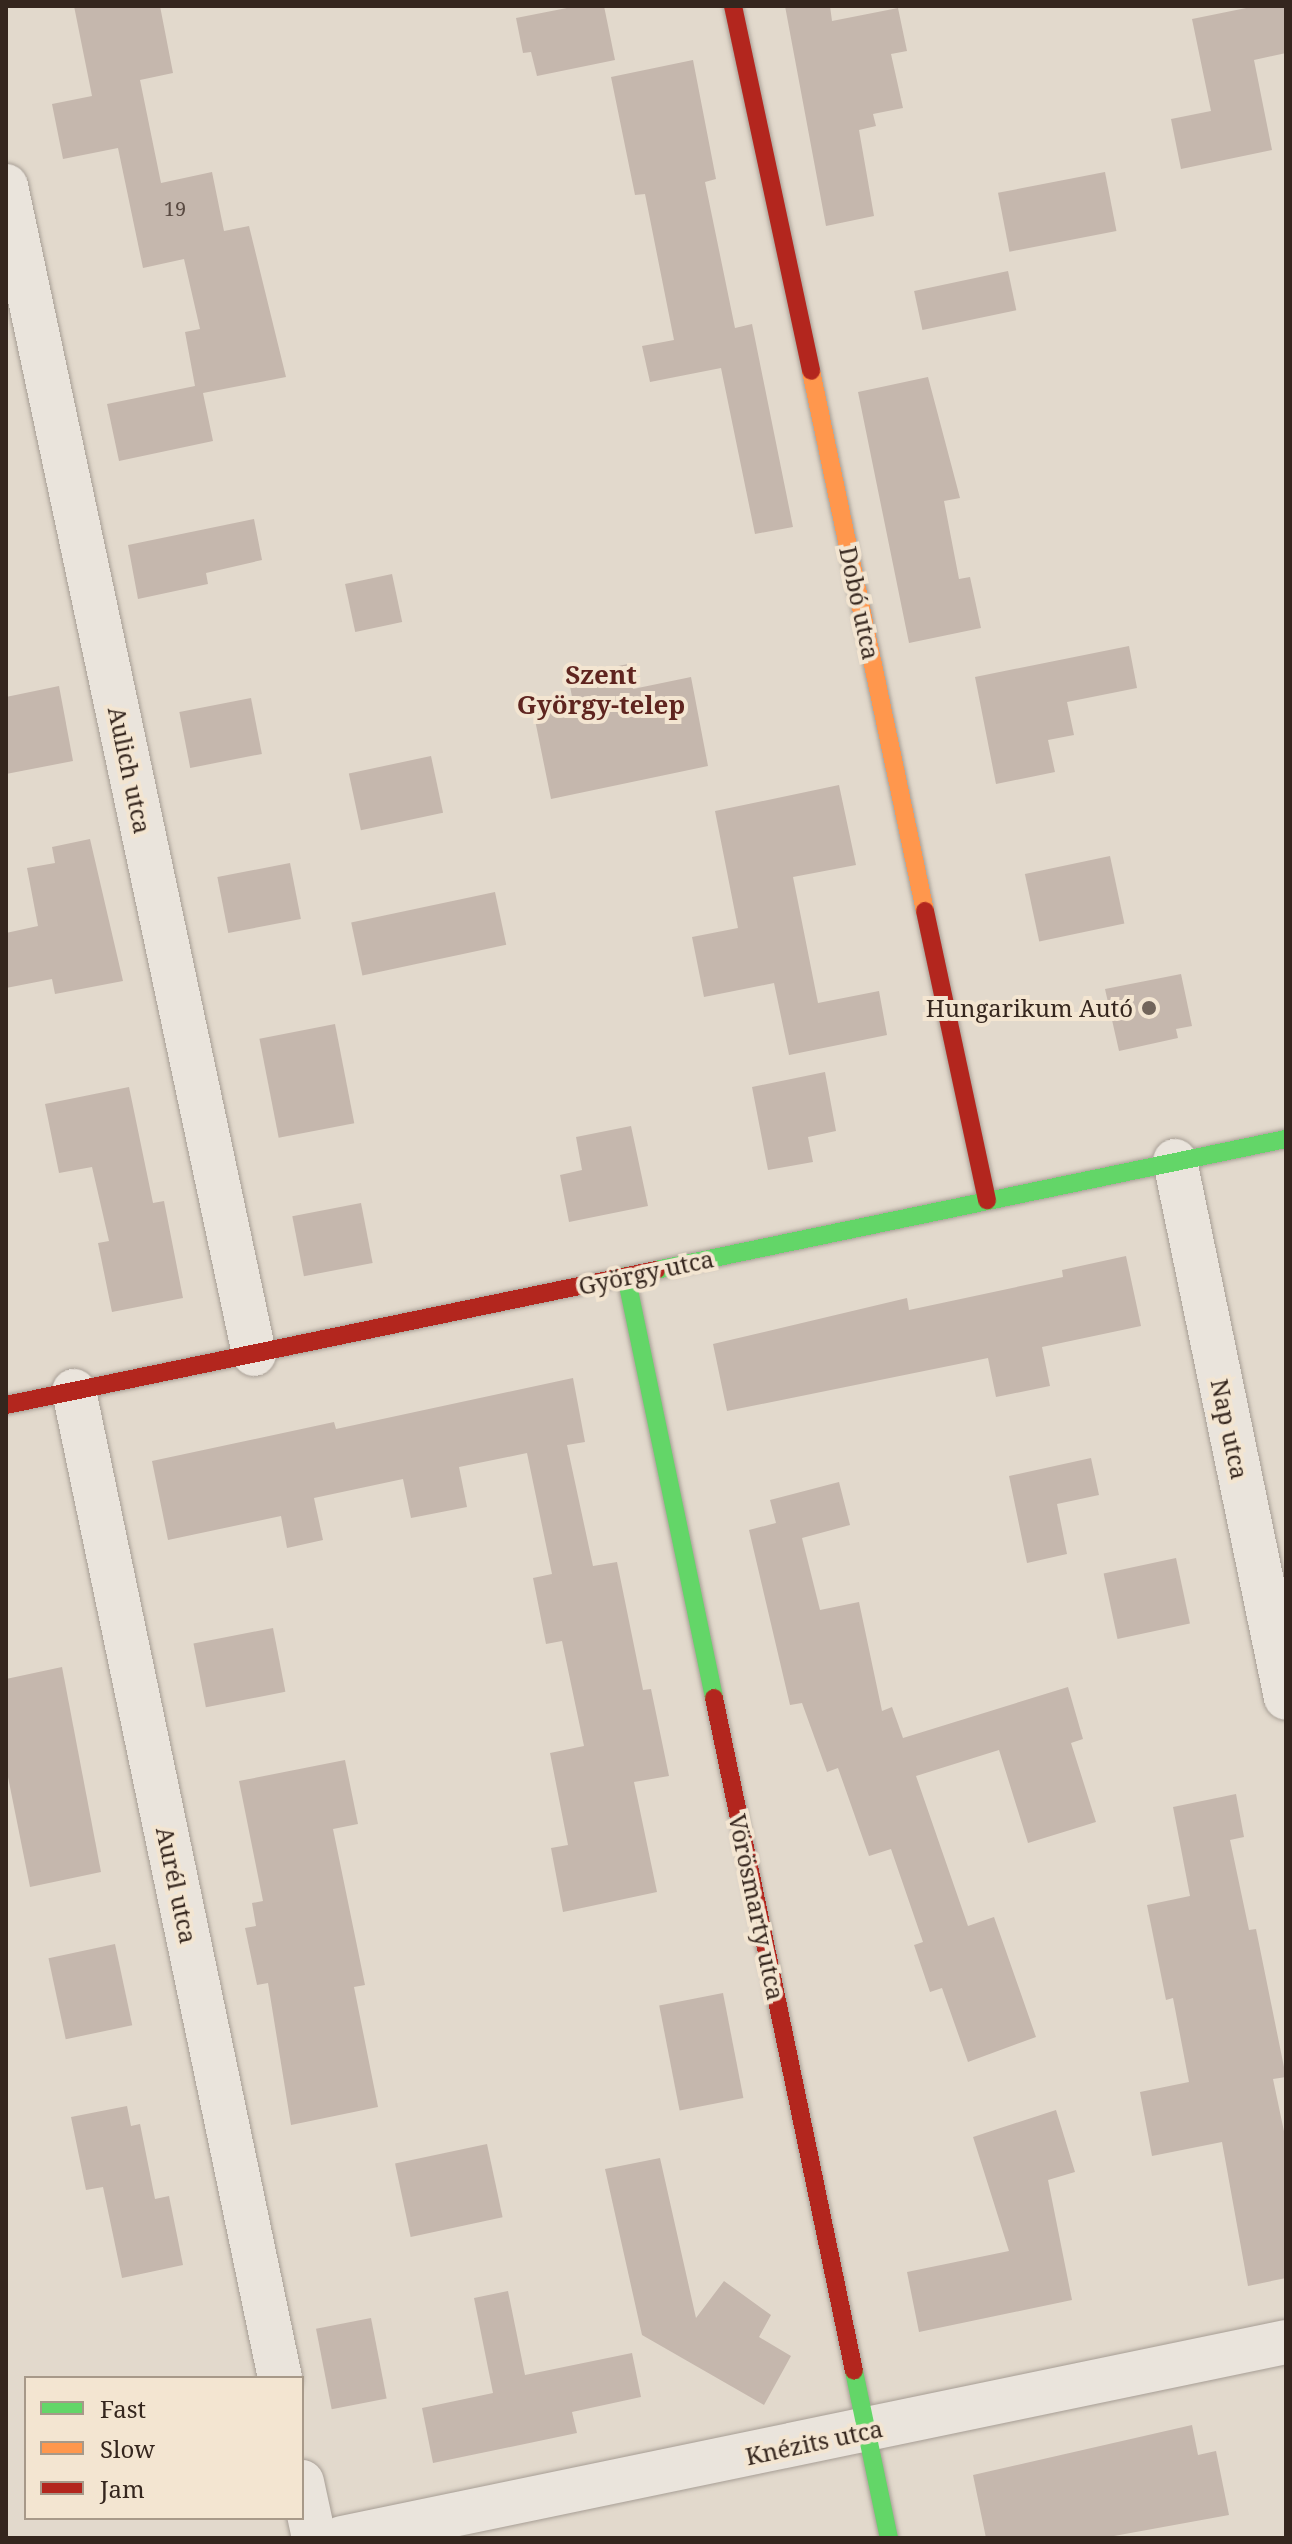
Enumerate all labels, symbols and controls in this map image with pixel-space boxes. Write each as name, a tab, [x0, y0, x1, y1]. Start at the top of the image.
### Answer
house number: 19	[164, 196, 186, 220]
street label: Dobó utca	[834, 544, 886, 662]
district label: Szent György-telep	[517, 659, 685, 720]
street label: Aulich utca	[102, 704, 158, 836]
place label: Hungarikum Autó	[926, 994, 1133, 1022]
marker: Hungarikum Autó	[1140, 999, 1158, 1017]
street label: György utca	[576, 1244, 716, 1300]
street label: Nap utca	[1205, 1376, 1255, 1482]
street label: Vörösmarty utca	[723, 1811, 791, 2003]
street label: Aurél utca	[151, 1824, 203, 1946]
legend	[24, 2376, 304, 2520]
text: Fast	[100, 2392, 146, 2425]
street label: Knézits utca	[743, 2413, 885, 2471]
text: Slow	[100, 2432, 155, 2465]
text: Jam	[100, 2472, 145, 2505]

